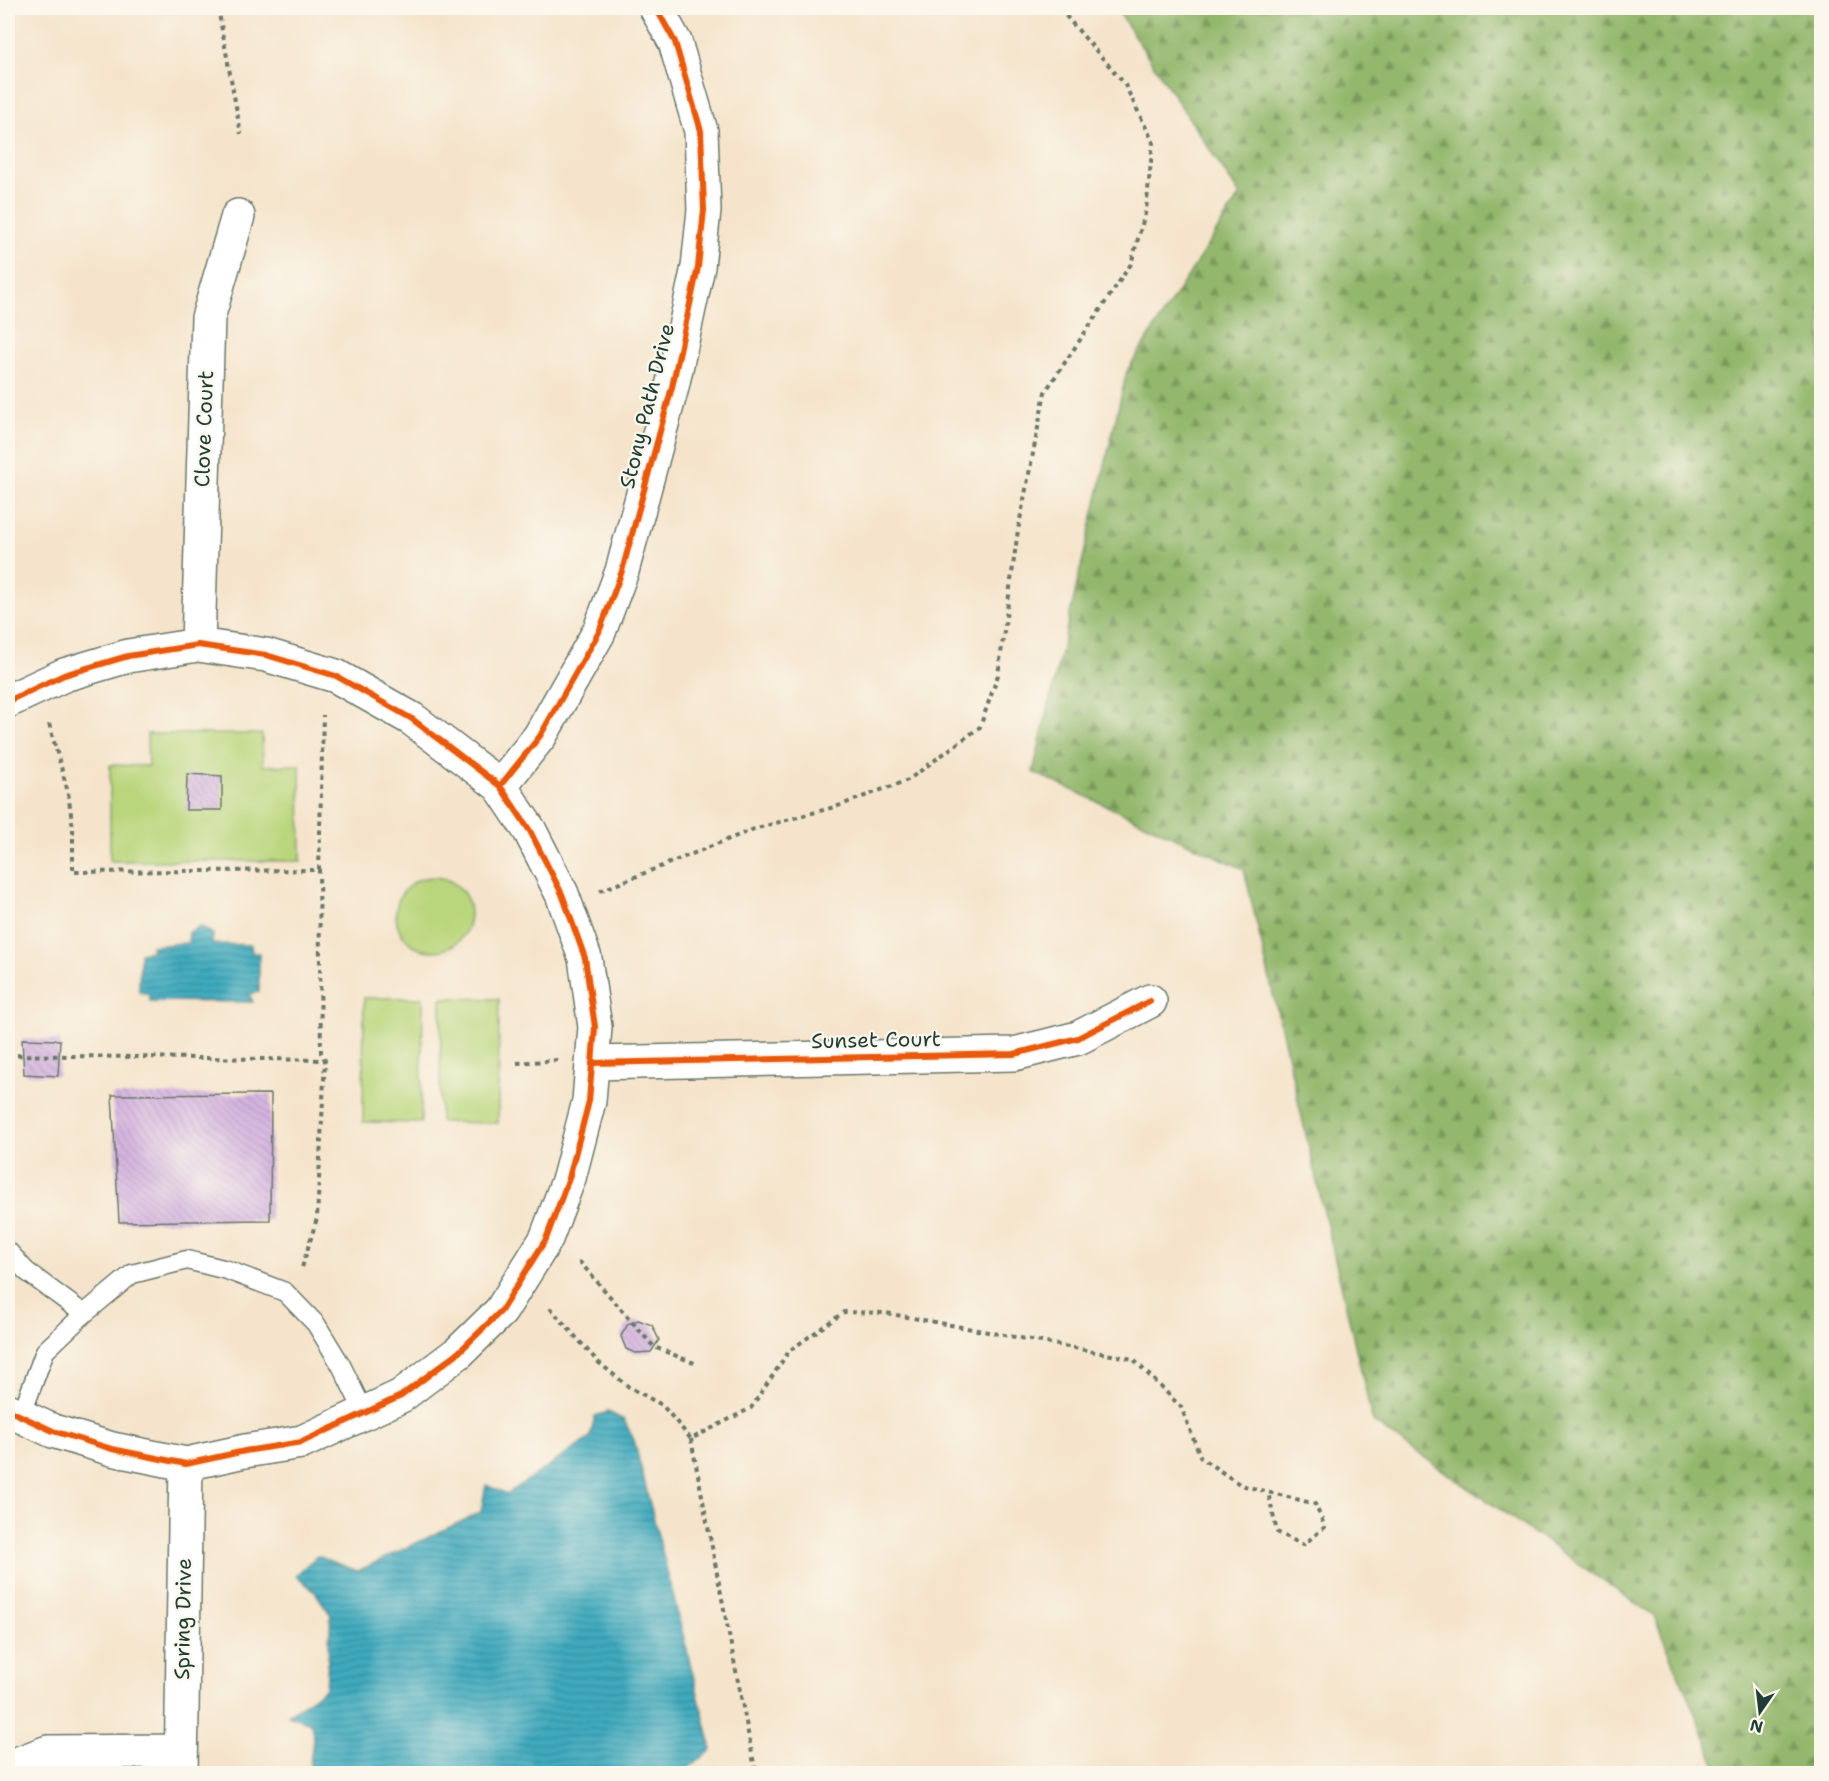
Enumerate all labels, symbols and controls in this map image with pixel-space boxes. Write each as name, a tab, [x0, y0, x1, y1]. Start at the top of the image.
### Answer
street label: Stony Path Drive	[613, 321, 681, 491]
street label: Clove Court	[188, 370, 220, 488]
street label: Sunset Court	[811, 1025, 941, 1055]
street label: Spring Drive	[168, 1558, 198, 1680]
north arrow	[1730, 1682, 1790, 1742]
text: N	[1748, 1714, 1765, 1738]

